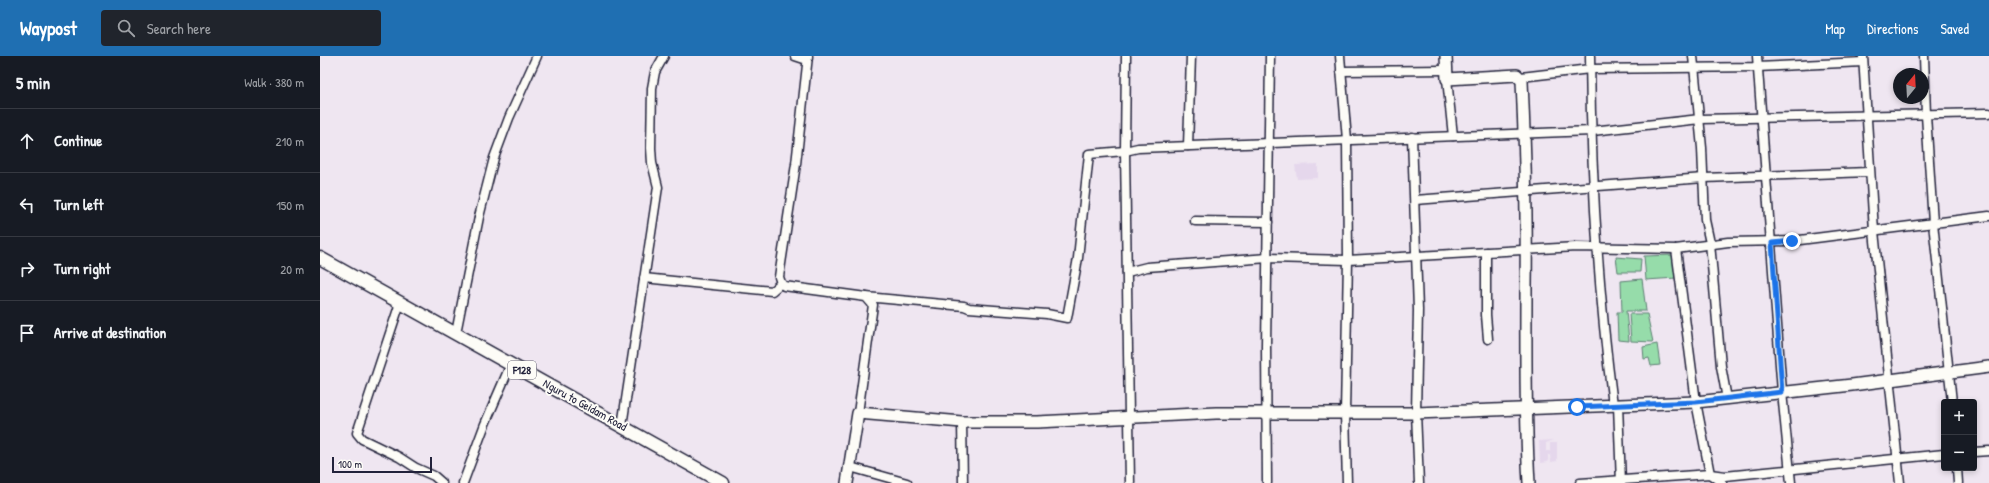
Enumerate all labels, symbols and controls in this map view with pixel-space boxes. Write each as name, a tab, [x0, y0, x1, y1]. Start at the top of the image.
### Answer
search box	[101, 10, 381, 46]
text: Waypost	[20, 15, 77, 41]
icon: search	[115, 17, 137, 39]
text: Search here	[147, 18, 211, 39]
text: Map	[1825, 19, 1845, 38]
text: Directions	[1867, 19, 1918, 38]
text: Saved	[1940, 19, 1969, 38]
north arrow	[1893, 68, 1929, 104]
text: 5 min	[16, 71, 50, 94]
text: Walk · 380 m	[244, 73, 304, 91]
icon: ahead	[16, 130, 38, 152]
text: Continue	[54, 130, 102, 151]
text: 210 m	[276, 132, 304, 150]
icon: left	[16, 194, 38, 216]
text: Turn left	[54, 194, 104, 215]
text: 150 m	[276, 196, 304, 214]
route end	[1783, 232, 1801, 250]
icon: right	[16, 258, 38, 280]
text: Turn right	[54, 258, 110, 279]
text: 20 m	[280, 260, 304, 278]
icon: arrive	[16, 322, 38, 344]
text: Arrive at destination	[54, 322, 166, 343]
road number: F128	[508, 361, 536, 379]
street label: Nguru to Geidam Road	[540, 374, 631, 435]
route start	[1568, 398, 1586, 416]
map controls	[1941, 399, 1977, 471]
button: +	[1941, 399, 1977, 435]
button: −	[1941, 435, 1977, 471]
scale bar	[332, 455, 432, 474]
text: 100 m	[338, 457, 362, 471]

